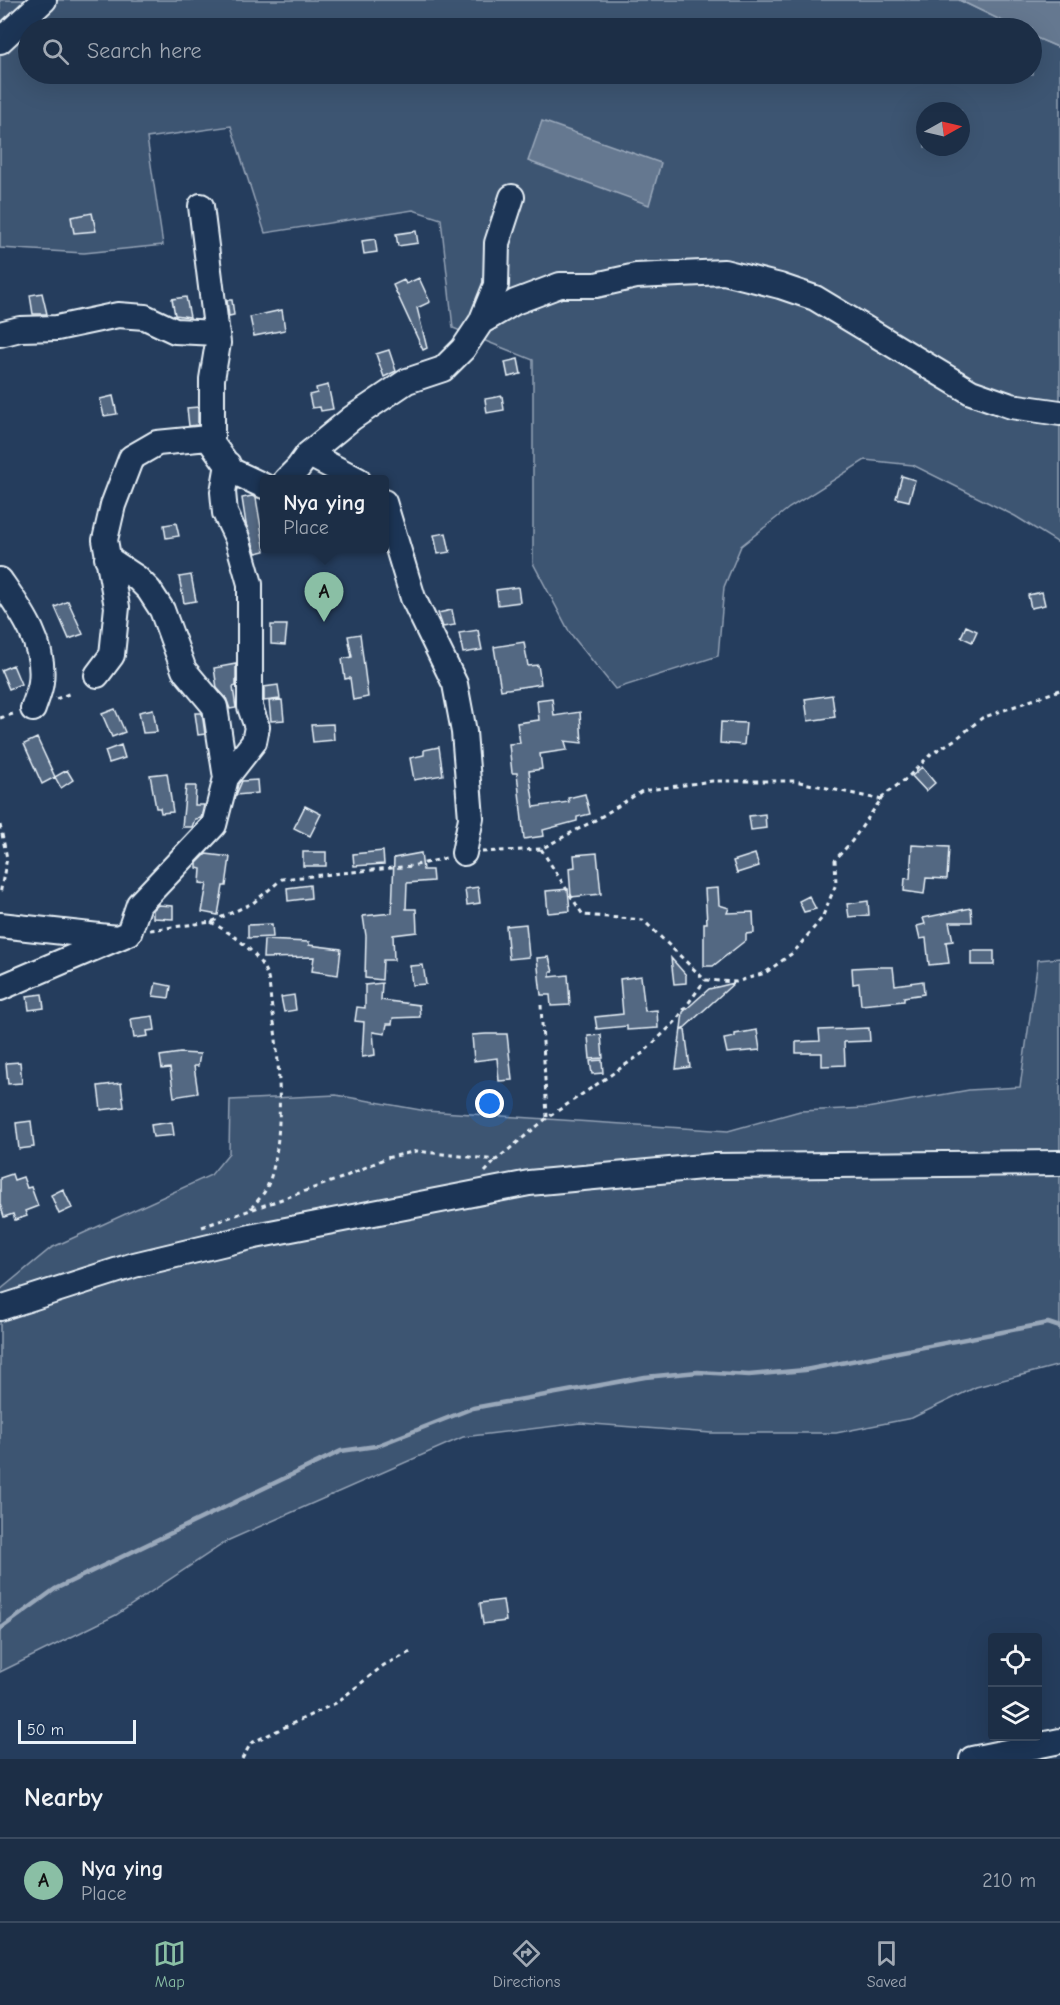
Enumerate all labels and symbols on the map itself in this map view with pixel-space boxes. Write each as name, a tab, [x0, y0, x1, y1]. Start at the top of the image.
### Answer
north arrow	[916, 102, 970, 156]
pin: A	[304, 572, 344, 622]
your location	[475, 1089, 504, 1118]
scale bar	[18, 1717, 136, 1744]

